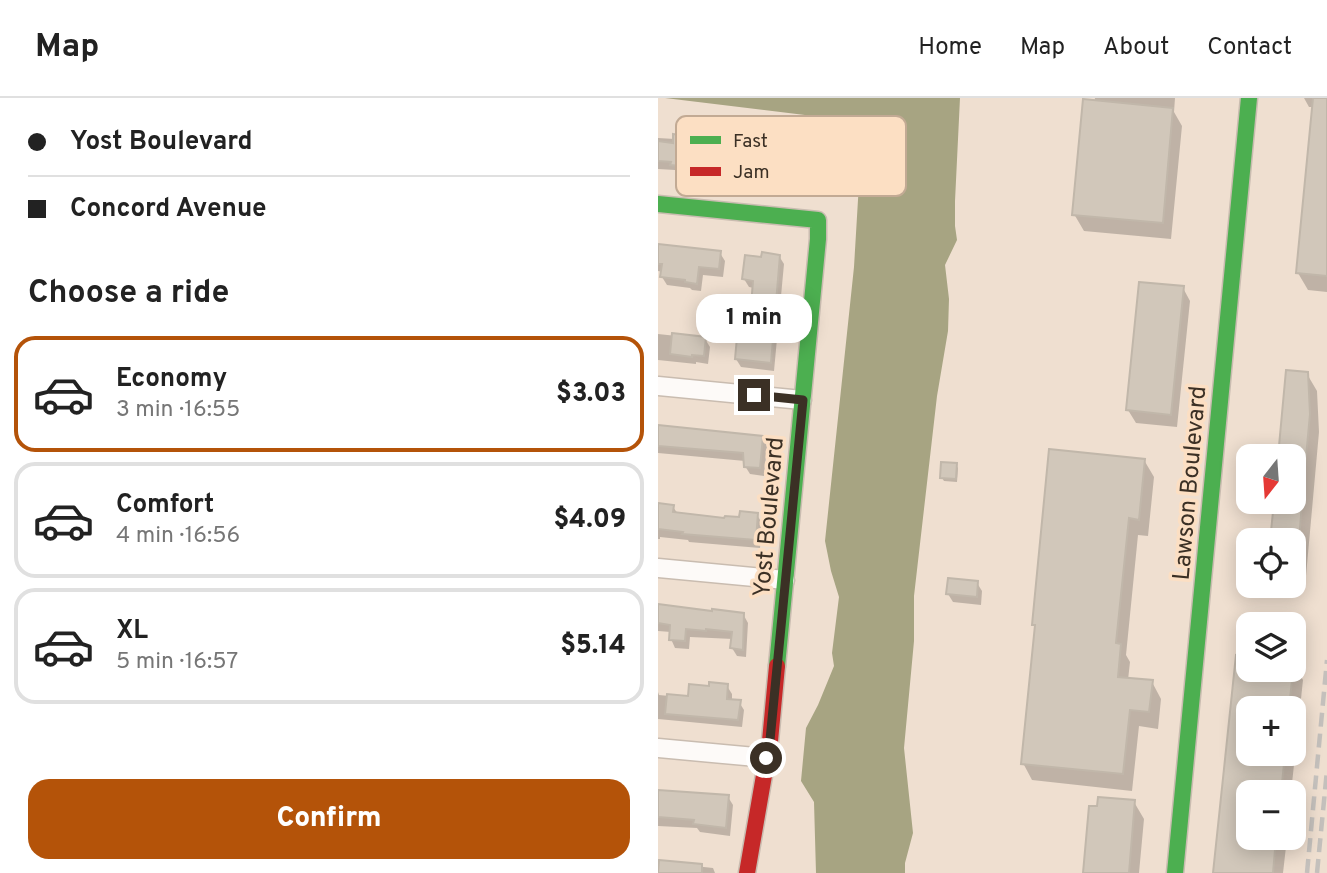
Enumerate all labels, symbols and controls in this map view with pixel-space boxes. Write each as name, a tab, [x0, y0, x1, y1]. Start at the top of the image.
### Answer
text: Map	[35, 27, 99, 69]
text: Home	[918, 33, 982, 63]
text: Map	[1020, 33, 1065, 63]
text: About	[1103, 33, 1169, 63]
text: Contact	[1207, 33, 1292, 63]
legend	[676, 116, 906, 196]
text: Yost Boulevard	[70, 126, 252, 159]
text: Fast	[733, 130, 768, 154]
text: Jam	[733, 161, 770, 185]
text: Concord Avenue	[70, 193, 267, 226]
text: Choose a ride	[28, 274, 229, 314]
callout: 1 min	[696, 294, 812, 342]
text: 1 min	[726, 304, 782, 333]
icon: car	[32, 363, 95, 426]
text: Economy	[116, 363, 227, 396]
text: $3.03	[556, 378, 626, 411]
route end	[738, 379, 770, 411]
street label: Lawson Boulevard	[1168, 385, 1214, 582]
text: 3 min · 16:55	[116, 396, 240, 425]
street label: Yost Boulevard	[748, 436, 792, 598]
north arrow	[1236, 444, 1306, 514]
map controls	[1236, 444, 1306, 850]
icon: car	[32, 489, 95, 552]
text: Comfort	[116, 489, 214, 522]
text: $4.09	[553, 504, 626, 537]
text: 4 min · 16:56	[116, 522, 240, 551]
button: locate	[1236, 528, 1306, 598]
button: layers	[1236, 612, 1306, 682]
icon: car	[32, 615, 95, 678]
text: XL	[116, 615, 148, 648]
text: $5.14	[560, 630, 626, 663]
text: 5 min · 16:57	[116, 648, 238, 677]
button: +	[1236, 696, 1306, 766]
route start	[750, 742, 782, 774]
button: Confirm	[28, 779, 630, 859]
button: −	[1236, 780, 1306, 850]

